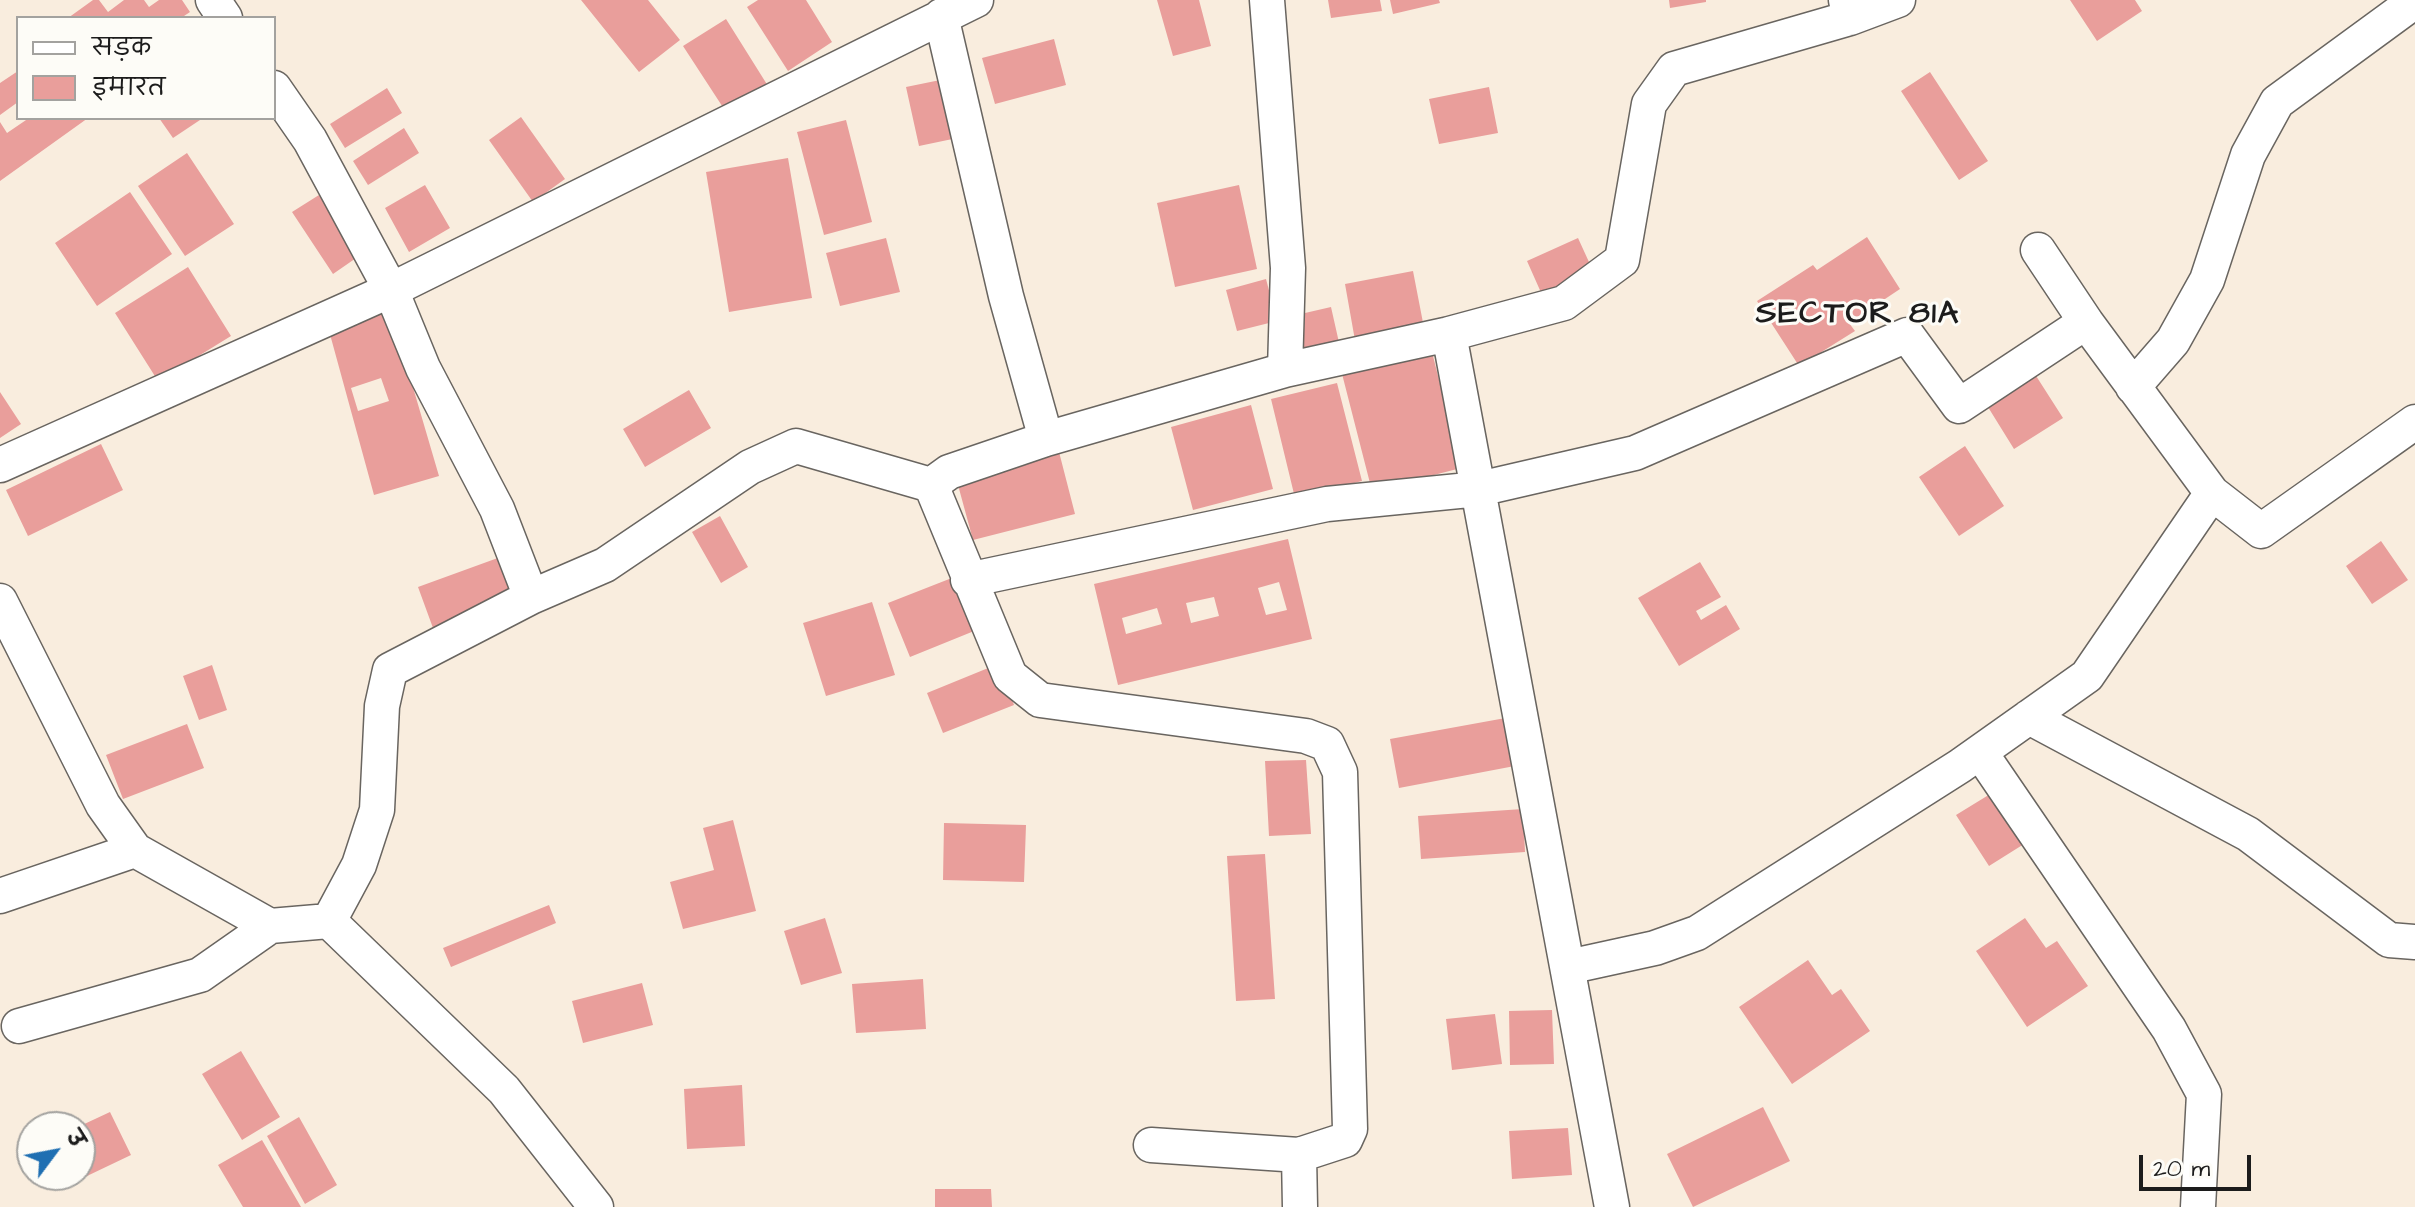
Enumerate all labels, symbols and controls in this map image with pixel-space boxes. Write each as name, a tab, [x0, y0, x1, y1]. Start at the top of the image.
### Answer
legend	[16, 16, 276, 120]
text: सड़क	[92, 31, 151, 65]
text: इमारत	[92, 71, 165, 105]
district label: SECTOR 81A	[1756, 296, 1960, 334]
north arrow	[16, 1111, 96, 1191]
text: उ	[58, 1125, 92, 1154]
scale bar	[2143, 1139, 2255, 1189]
text: 20 m	[2153, 1152, 2210, 1186]

